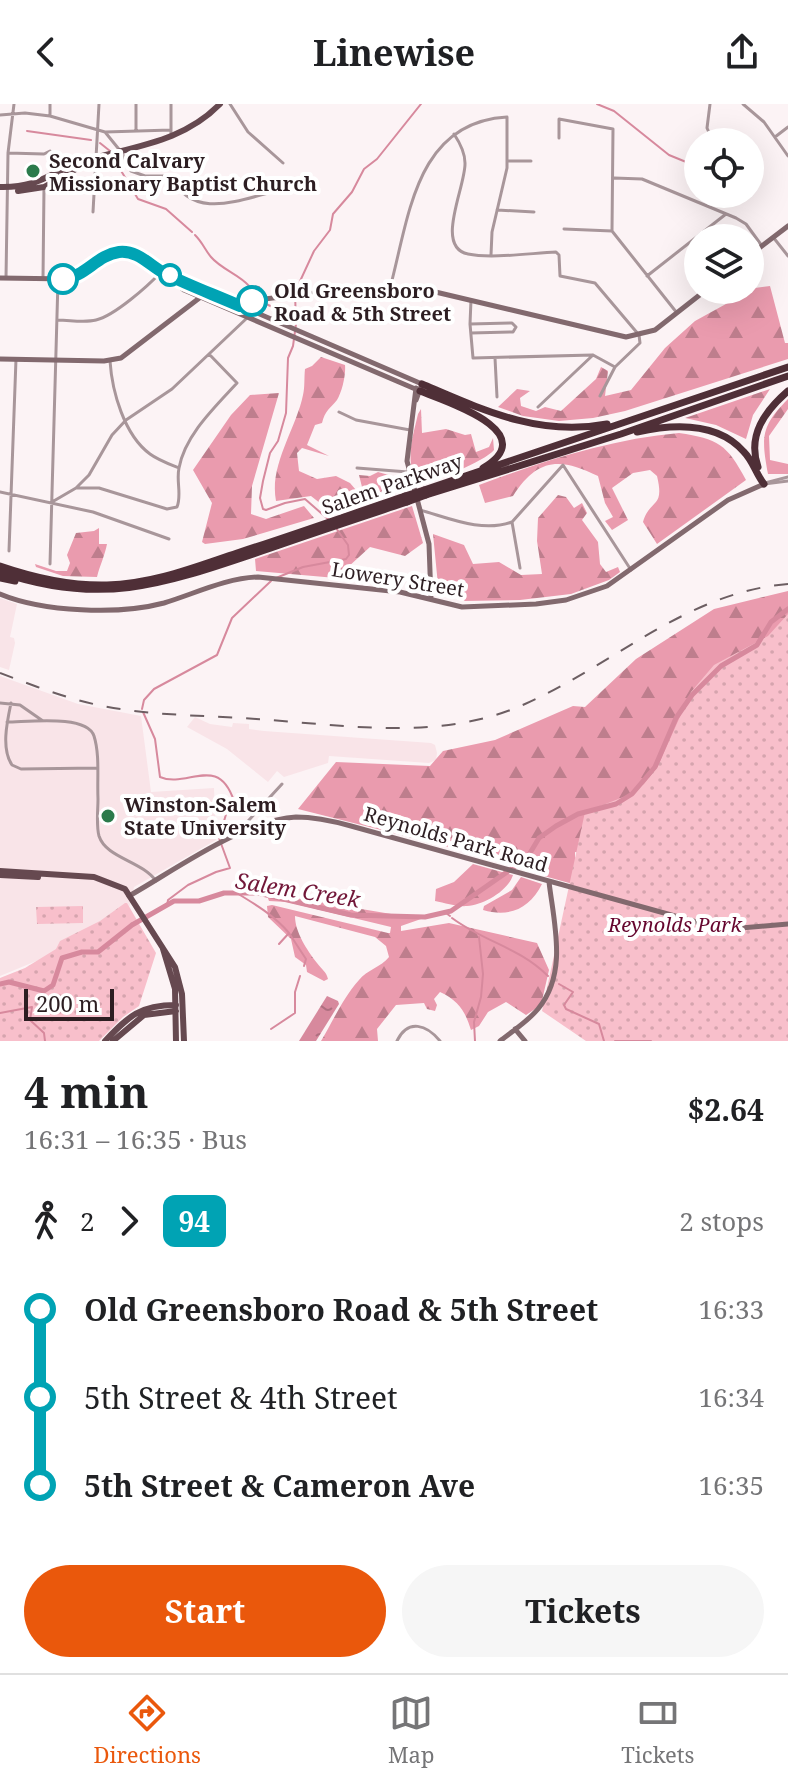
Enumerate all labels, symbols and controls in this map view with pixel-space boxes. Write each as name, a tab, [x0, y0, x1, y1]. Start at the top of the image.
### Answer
text: Linewise	[313, 28, 475, 77]
icon: back	[24, 30, 68, 74]
icon: share	[720, 30, 764, 74]
map controls	[684, 128, 764, 304]
button: locate	[684, 128, 764, 208]
place label: Second Calvary Missionary Baptist Church	[49, 147, 317, 197]
marker: Second Calvary Missionary Baptist Church	[24, 162, 42, 180]
button: layers	[684, 224, 764, 304]
unlabelled marker	[48, 264, 78, 294]
unlabelled marker	[159, 264, 181, 286]
place label: Old Greensboro Road & 5th Street	[274, 277, 451, 327]
marker: Old Greensboro Road & 5th Street	[237, 286, 267, 316]
street label: Salem Parkway	[318, 447, 467, 521]
street label: Lowery Street	[330, 555, 466, 603]
place label: Winston-Salem State University	[124, 791, 287, 841]
street label: Reynolds Park Road	[361, 800, 551, 878]
marker: Winston-Salem State University	[99, 807, 117, 825]
water label: Salem Creek	[234, 864, 364, 914]
park label: Reynolds Park	[607, 911, 743, 938]
scale bar	[24, 985, 114, 1021]
text: 200 m	[36, 988, 99, 1018]
text: 4 min	[24, 1061, 149, 1121]
text: $2.64	[687, 1089, 764, 1130]
text: 16:31 – 16:35 · Bus	[24, 1121, 247, 1157]
icon: walk	[24, 1199, 68, 1243]
icon: forward	[107, 1199, 151, 1243]
text: 94	[179, 1202, 210, 1240]
text: 2	[80, 1203, 95, 1239]
text: 2 stops	[679, 1203, 764, 1239]
text: Old Greensboro Road & 5th Street	[84, 1289, 598, 1330]
text: 16:33	[698, 1291, 764, 1327]
text: 5th Street & 4th Street	[84, 1377, 398, 1418]
text: 16:34	[698, 1379, 764, 1415]
text: 5th Street & Cameron Ave	[84, 1465, 475, 1506]
text: 16:35	[698, 1467, 764, 1503]
button: Start	[24, 1565, 386, 1657]
button: Tickets	[402, 1565, 764, 1657]
tab: Directions	[93, 1691, 201, 1769]
tab: Map	[388, 1691, 434, 1769]
tab: Tickets	[621, 1691, 695, 1769]

